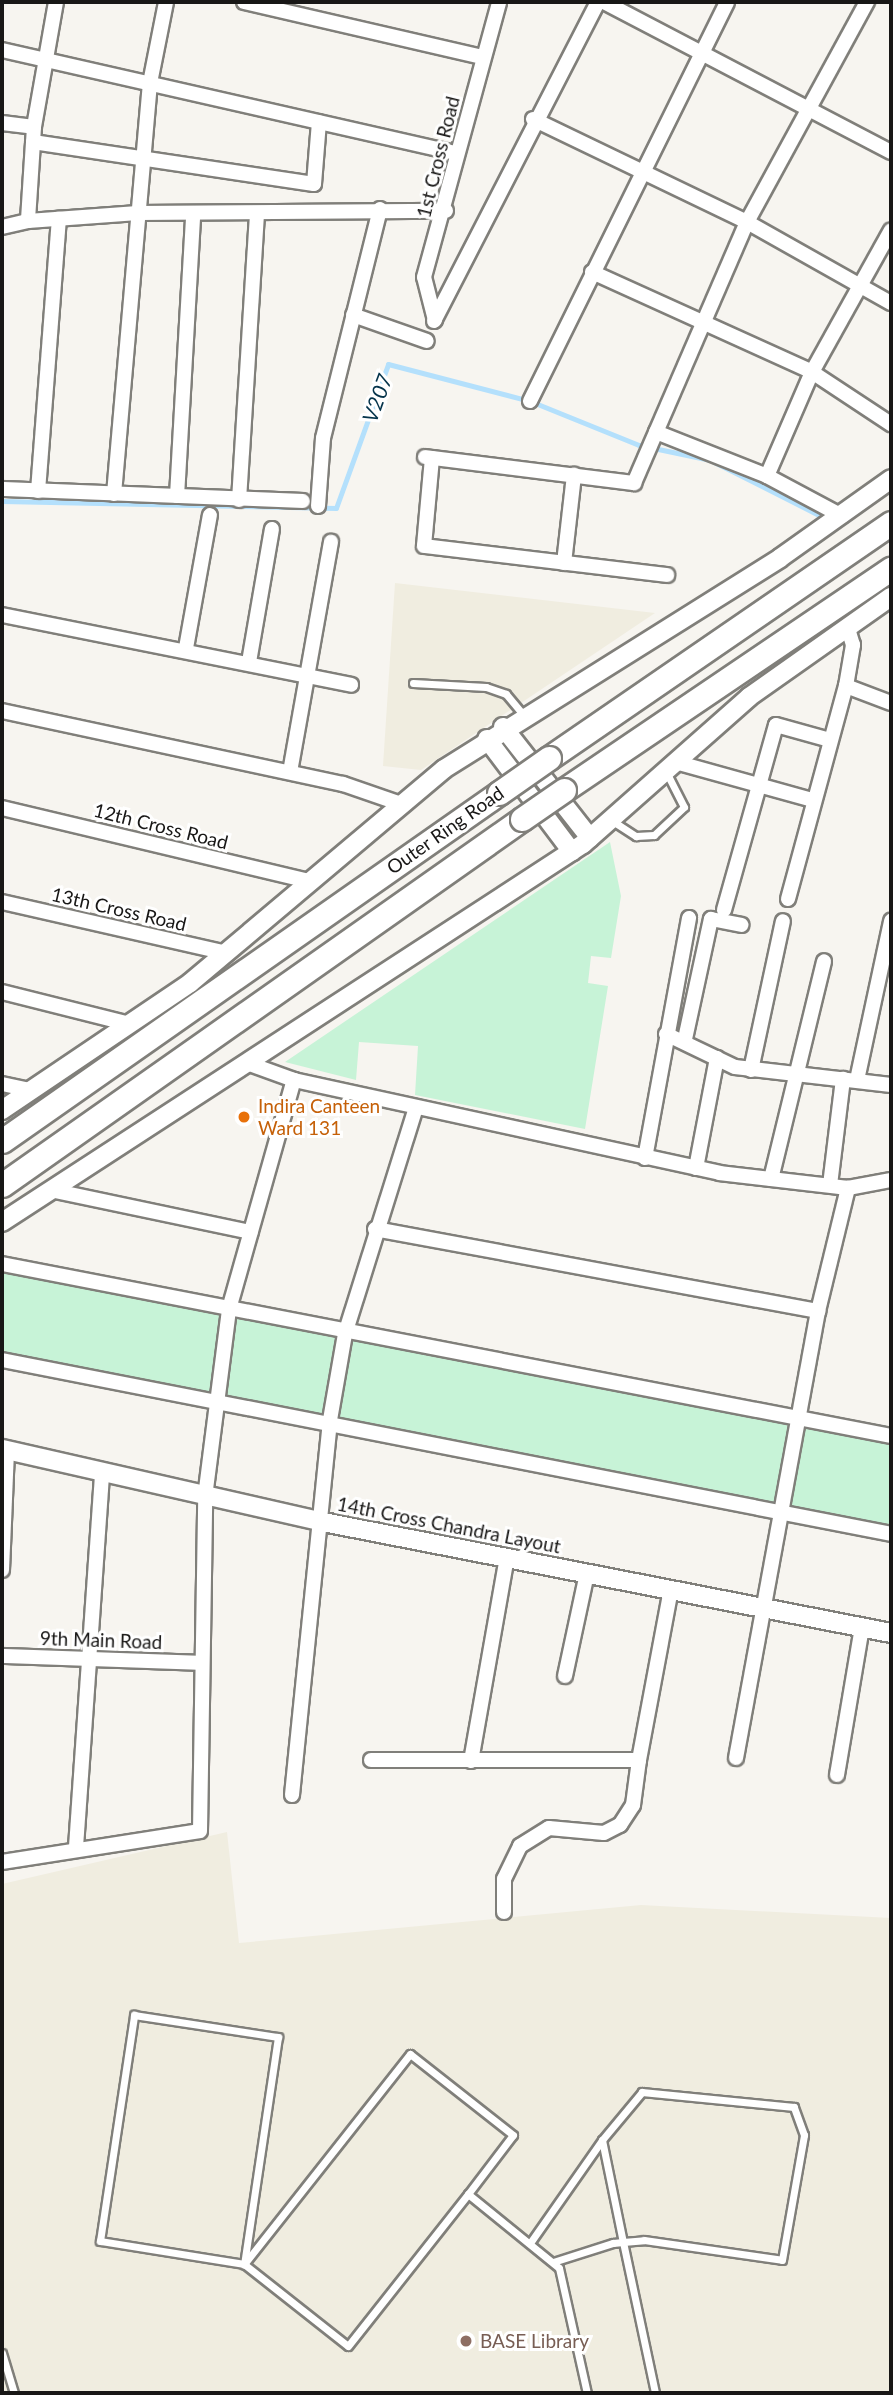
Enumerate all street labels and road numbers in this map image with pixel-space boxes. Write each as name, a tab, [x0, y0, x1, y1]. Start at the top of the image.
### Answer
street label: 1st Cross Road	[412, 94, 464, 220]
street label: Outer Ring Road	[382, 781, 508, 879]
street label: 12th Cross Road	[91, 798, 231, 854]
street label: 13th Cross Road	[49, 882, 189, 936]
street label: 14th Cross Chandra Layout	[335, 1492, 563, 1558]
street label: 9th Main Road	[40, 1626, 162, 1654]

